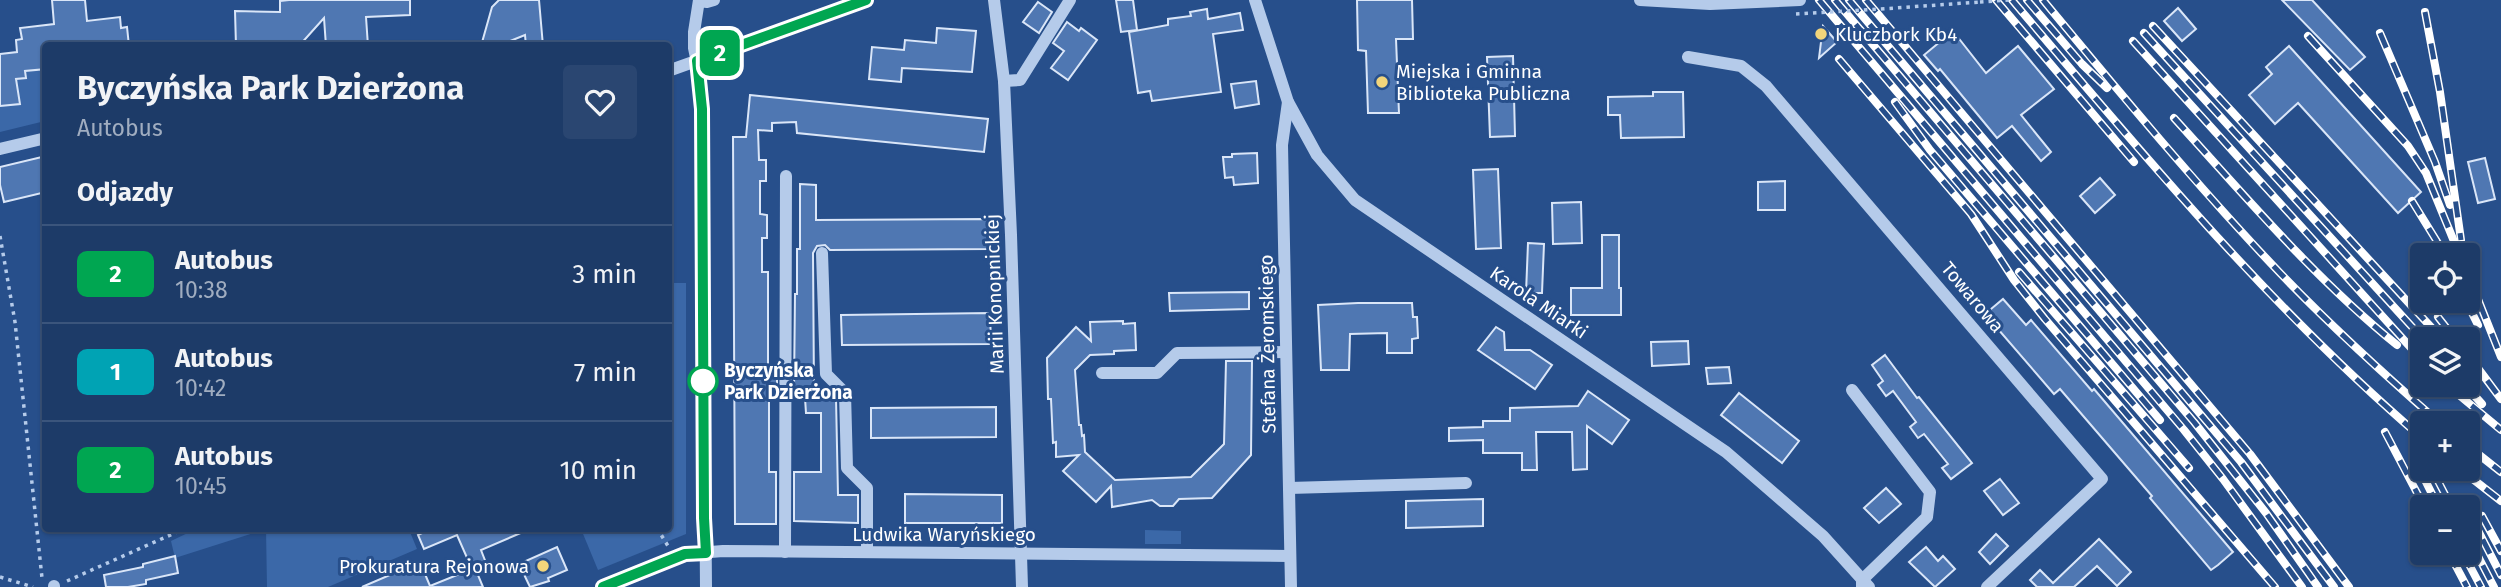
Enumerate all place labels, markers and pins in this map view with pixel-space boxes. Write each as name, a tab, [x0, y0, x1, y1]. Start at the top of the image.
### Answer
place label: Kluczbork Kb4	[1835, 23, 1957, 46]
marker: Kluczbork Kb4	[1813, 26, 1829, 42]
place label: Miejska i Gminna Biblioteka Publiczna	[1396, 60, 1571, 105]
marker: Miejska i Gminna Biblioteka Publiczna	[1374, 74, 1390, 90]
place label: Byczyńska Park Dzierżona	[724, 359, 853, 404]
marker: Byczyńska Park Dzierżona	[688, 366, 718, 396]
place label: Prokuratura Rejonowa	[339, 555, 529, 578]
marker: Prokuratura Rejonowa	[535, 558, 551, 574]

